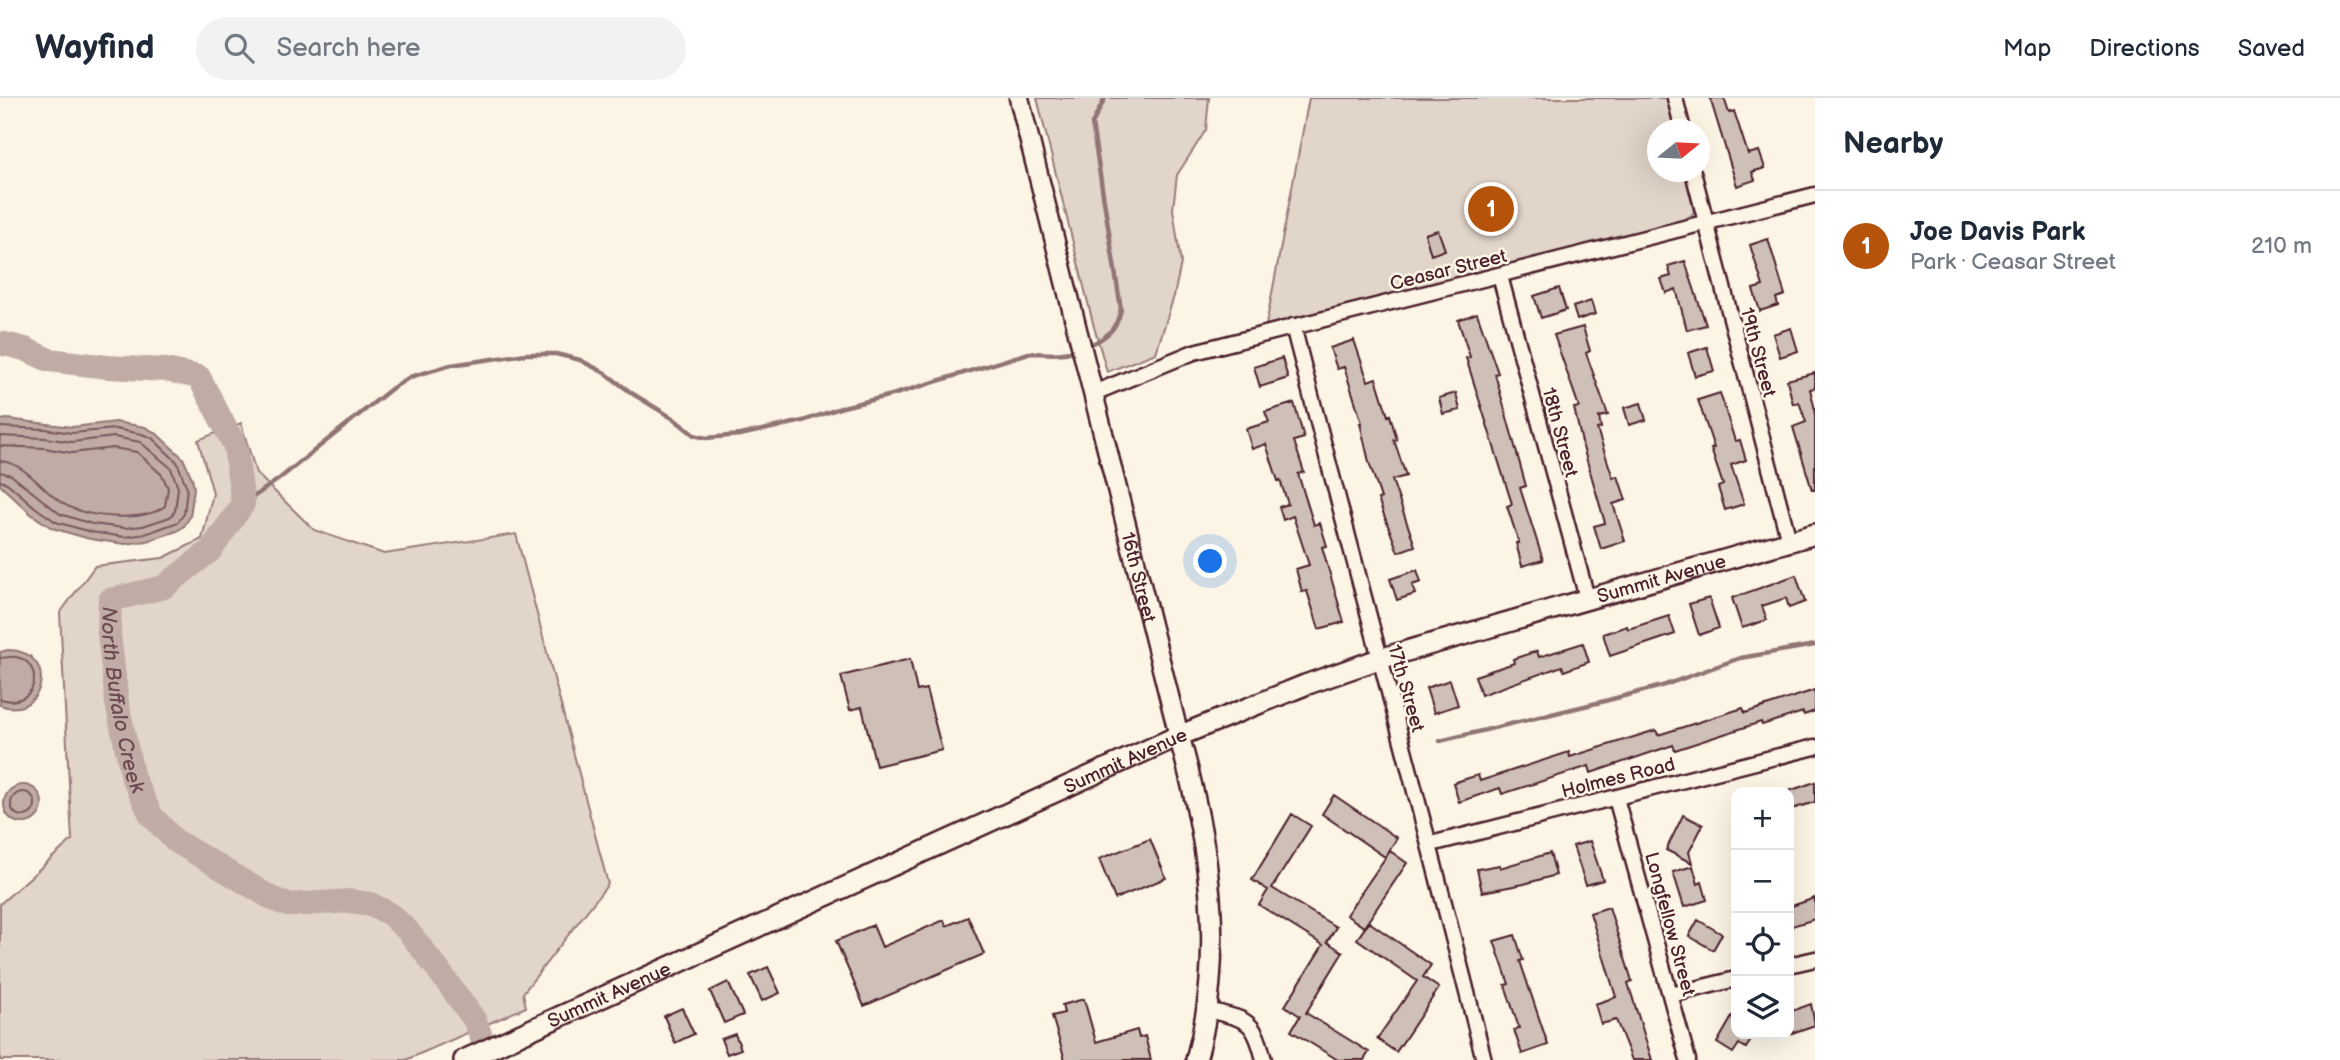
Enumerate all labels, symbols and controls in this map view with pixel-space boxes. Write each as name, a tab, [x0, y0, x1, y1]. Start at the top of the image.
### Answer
search box	[196, 17, 686, 80]
text: Wayfind	[35, 28, 154, 68]
icon: search	[220, 29, 258, 67]
text: Search here	[276, 33, 421, 64]
text: Map	[2003, 34, 2051, 63]
text: Directions	[2089, 34, 2200, 63]
text: Saved	[2238, 34, 2305, 63]
north arrow	[1647, 119, 1710, 182]
text: Nearby	[1843, 126, 1943, 162]
pin: 1	[1468, 183, 1514, 235]
text: Joe Davis Park	[1910, 217, 2085, 248]
text: 1	[1861, 232, 1871, 260]
text: 210 m	[2251, 232, 2312, 260]
street label: Ceasar Street	[1388, 245, 1509, 296]
text: Park · Ceasar Street	[1910, 248, 2116, 276]
street label: 19th Street	[1735, 305, 1781, 400]
street label: 18th Street	[1537, 385, 1583, 480]
street label: 16th Street	[1115, 530, 1160, 625]
your location	[1193, 544, 1227, 578]
street label: Summit Avenue	[1595, 550, 1729, 609]
water label: North Buffalo Creek	[96, 606, 151, 798]
street label: 17th Street	[1382, 642, 1429, 735]
street label: Summit Avenue	[1061, 724, 1191, 799]
street label: Holmes Road	[1559, 753, 1678, 804]
map controls	[1731, 787, 1794, 1039]
button: +	[1731, 787, 1794, 850]
street label: Longfellow Street	[1639, 850, 1700, 999]
button: −	[1731, 850, 1794, 913]
button: locate	[1731, 913, 1794, 976]
street label: Summit Avenue	[544, 958, 675, 1034]
button: layers	[1731, 976, 1794, 1039]

